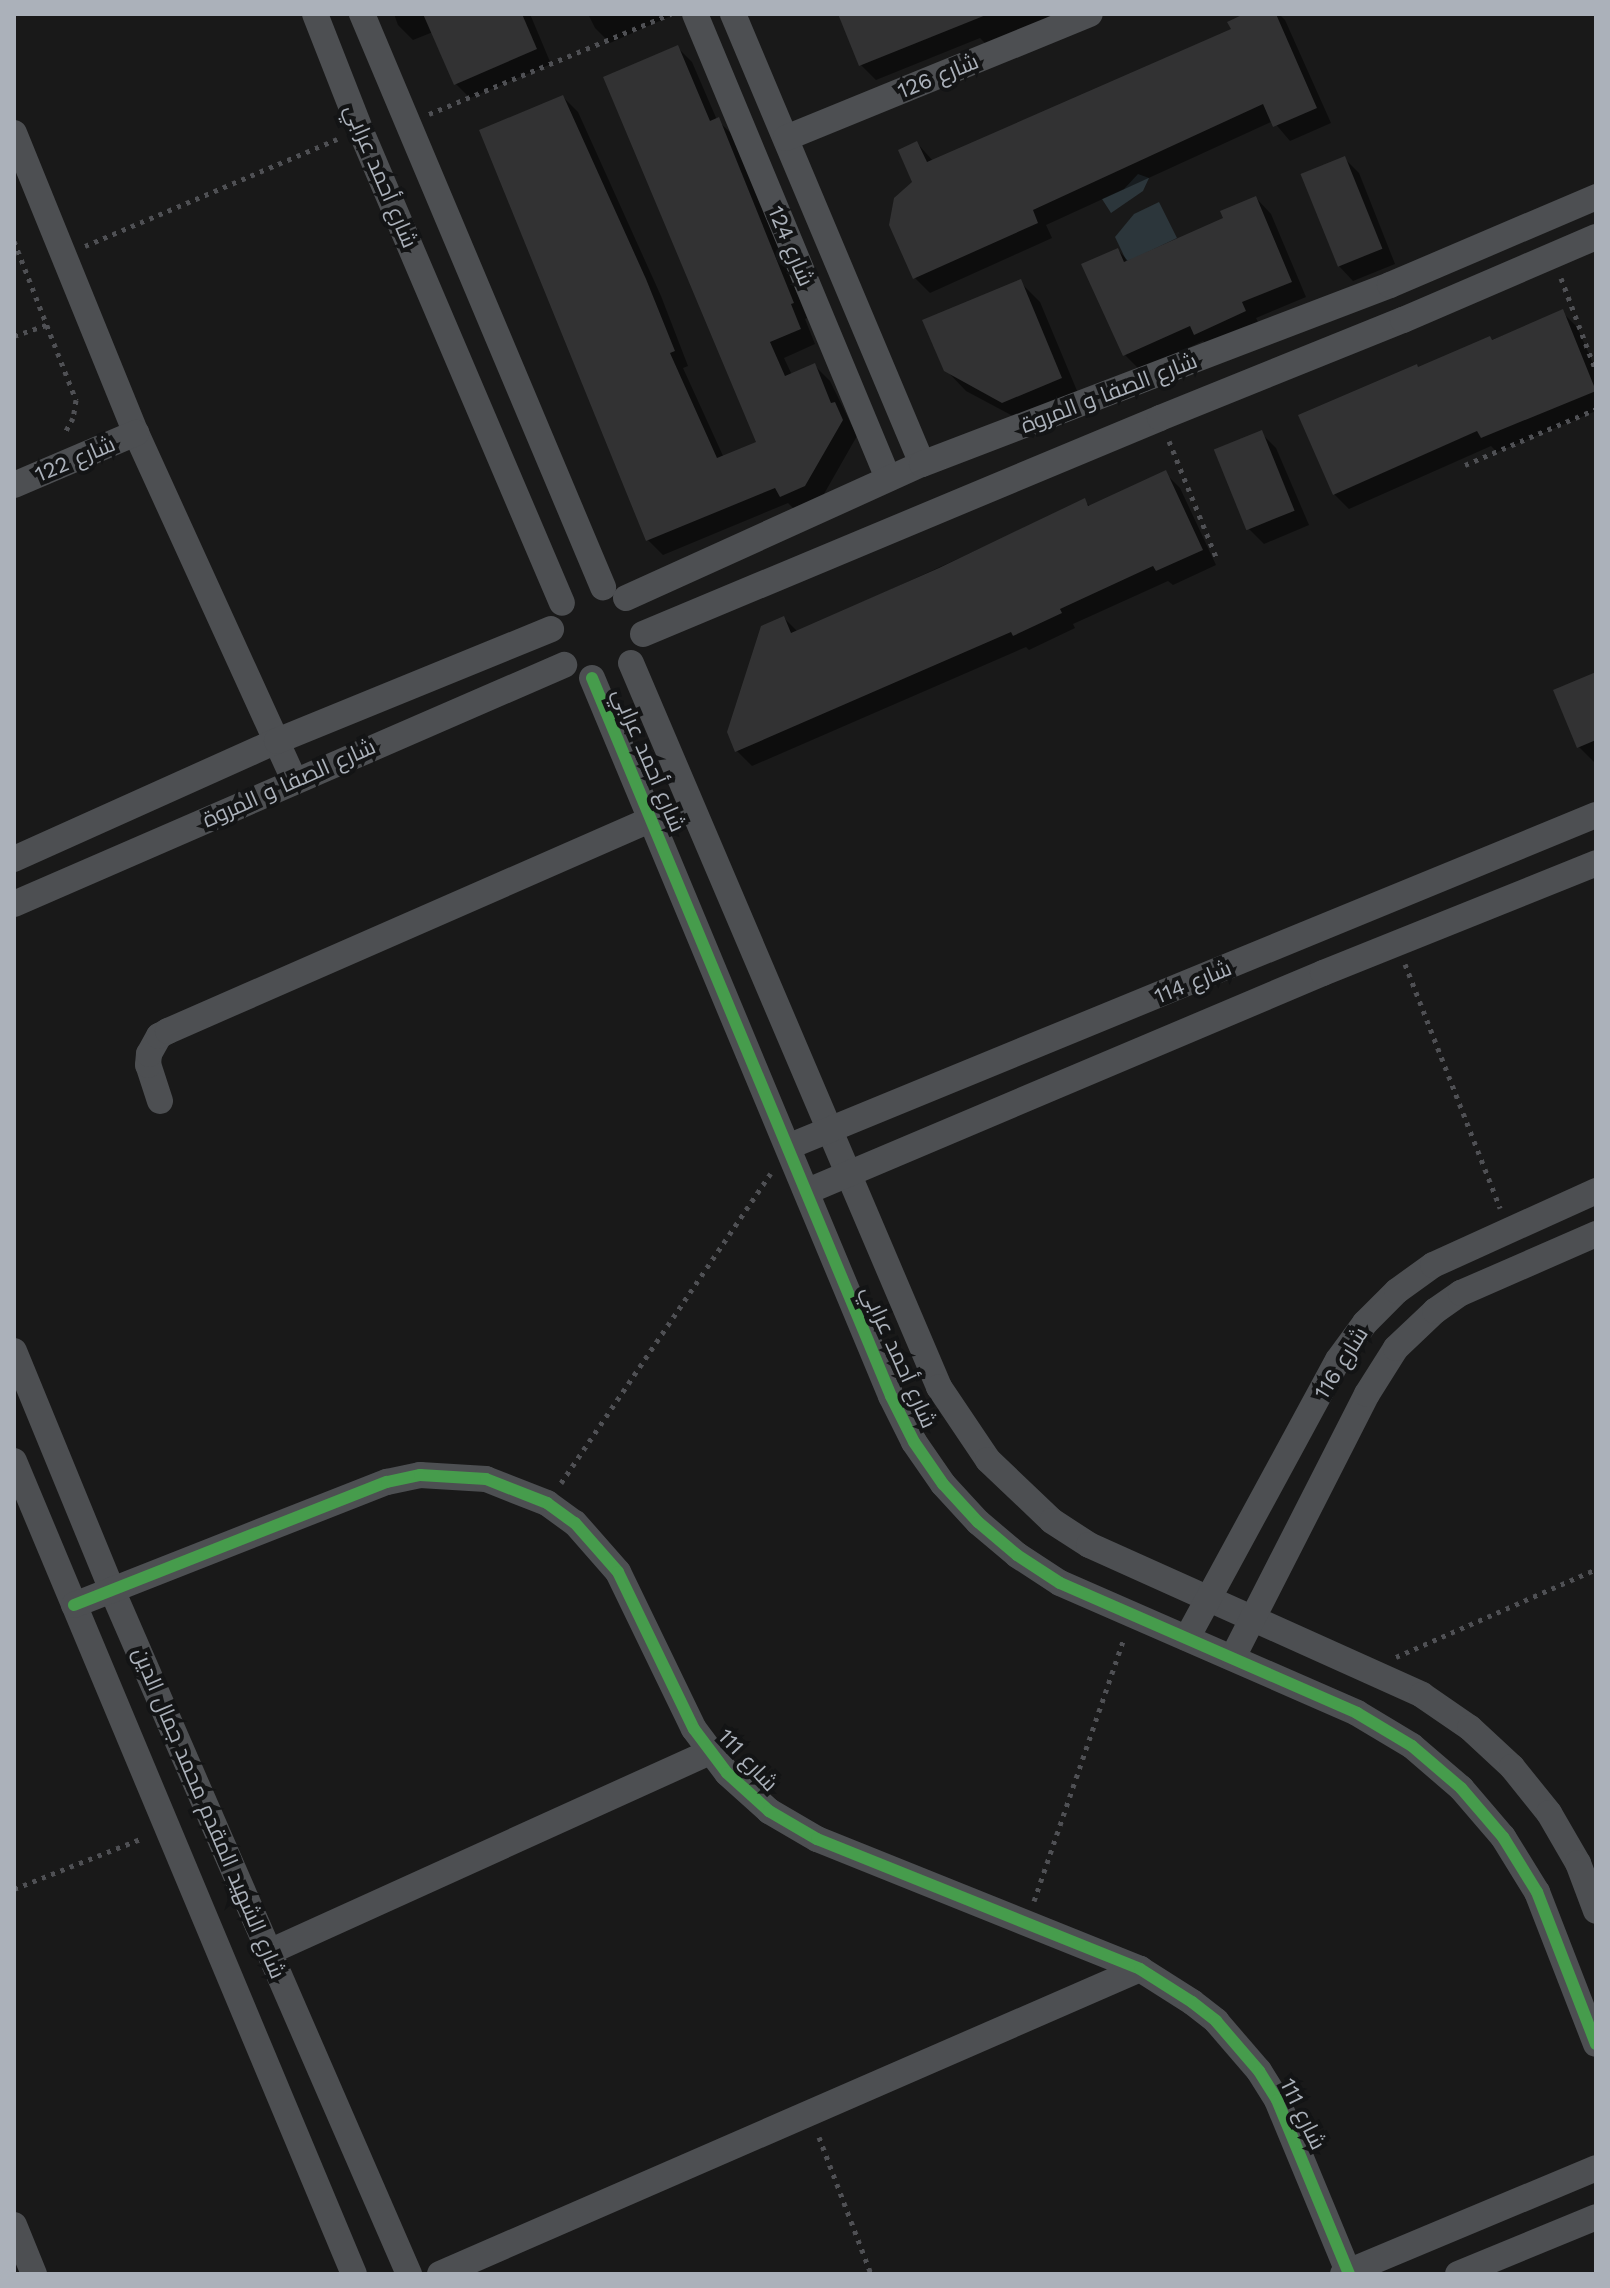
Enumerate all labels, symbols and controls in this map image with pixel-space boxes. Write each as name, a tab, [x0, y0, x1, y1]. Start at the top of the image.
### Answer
street label: شارع 126	[894, 48, 982, 104]
street label: شارع أحمد عرابي	[339, 100, 423, 252]
street label: شارع 124	[762, 202, 820, 290]
street label: شارع الصفا و المروة	[1017, 347, 1201, 439]
street label: شارع 122	[31, 430, 119, 488]
street label: شارع أحمد عرابي	[607, 684, 691, 836]
street label: شارع الصفا و المروة	[198, 733, 380, 833]
street label: شارع 114	[1151, 955, 1235, 1009]
street label: شارع أحمد عرابي	[856, 1282, 942, 1432]
street label: شارع 116	[1308, 1322, 1374, 1404]
street label: شارع الشهيد المقدم محمد جمال الدين	[127, 1643, 291, 1983]
street label: شارع 111	[712, 1723, 784, 1797]
street label: شارع 111	[1275, 2074, 1331, 2154]

